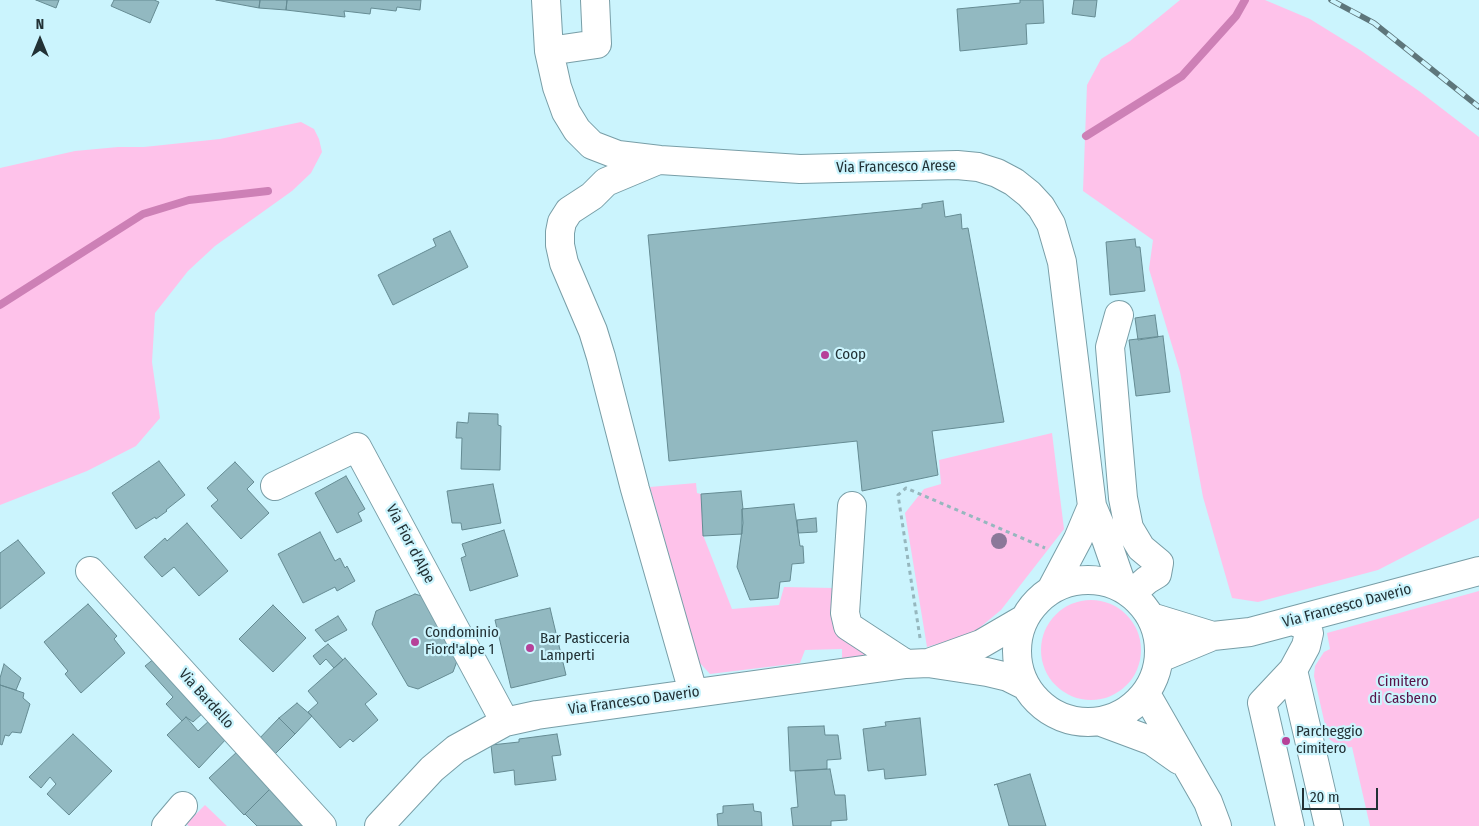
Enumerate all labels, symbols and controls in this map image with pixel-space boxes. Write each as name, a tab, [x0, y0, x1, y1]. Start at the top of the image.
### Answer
north arrow	[15, 15, 65, 65]
text: N	[36, 16, 44, 33]
street label: Via Francesco Arese	[836, 157, 956, 177]
place label: Coop	[835, 346, 866, 364]
marker: Coop	[819, 349, 831, 361]
street label: Via Fior d'Alpe	[382, 502, 438, 586]
street label: Via Francesco Daverio	[1281, 580, 1413, 632]
place label: Condominio Fiord'alpe 1	[425, 624, 499, 659]
place label: Bar Pasticceria Lamperti	[540, 630, 630, 665]
marker: Condominio Fiord'alpe 1	[409, 636, 421, 648]
marker: Bar Pasticceria Lamperti	[524, 642, 536, 654]
street label: Via Bardello	[175, 666, 237, 732]
park label: Cimitero di Casbeno	[1369, 673, 1437, 708]
street label: Via Francesco Daverio	[567, 683, 701, 719]
place label: Parcheggio cimitero	[1296, 723, 1363, 758]
marker: Parcheggio cimitero	[1280, 735, 1292, 747]
scale bar	[1304, 778, 1380, 810]
text: 20 m	[1310, 788, 1340, 806]

